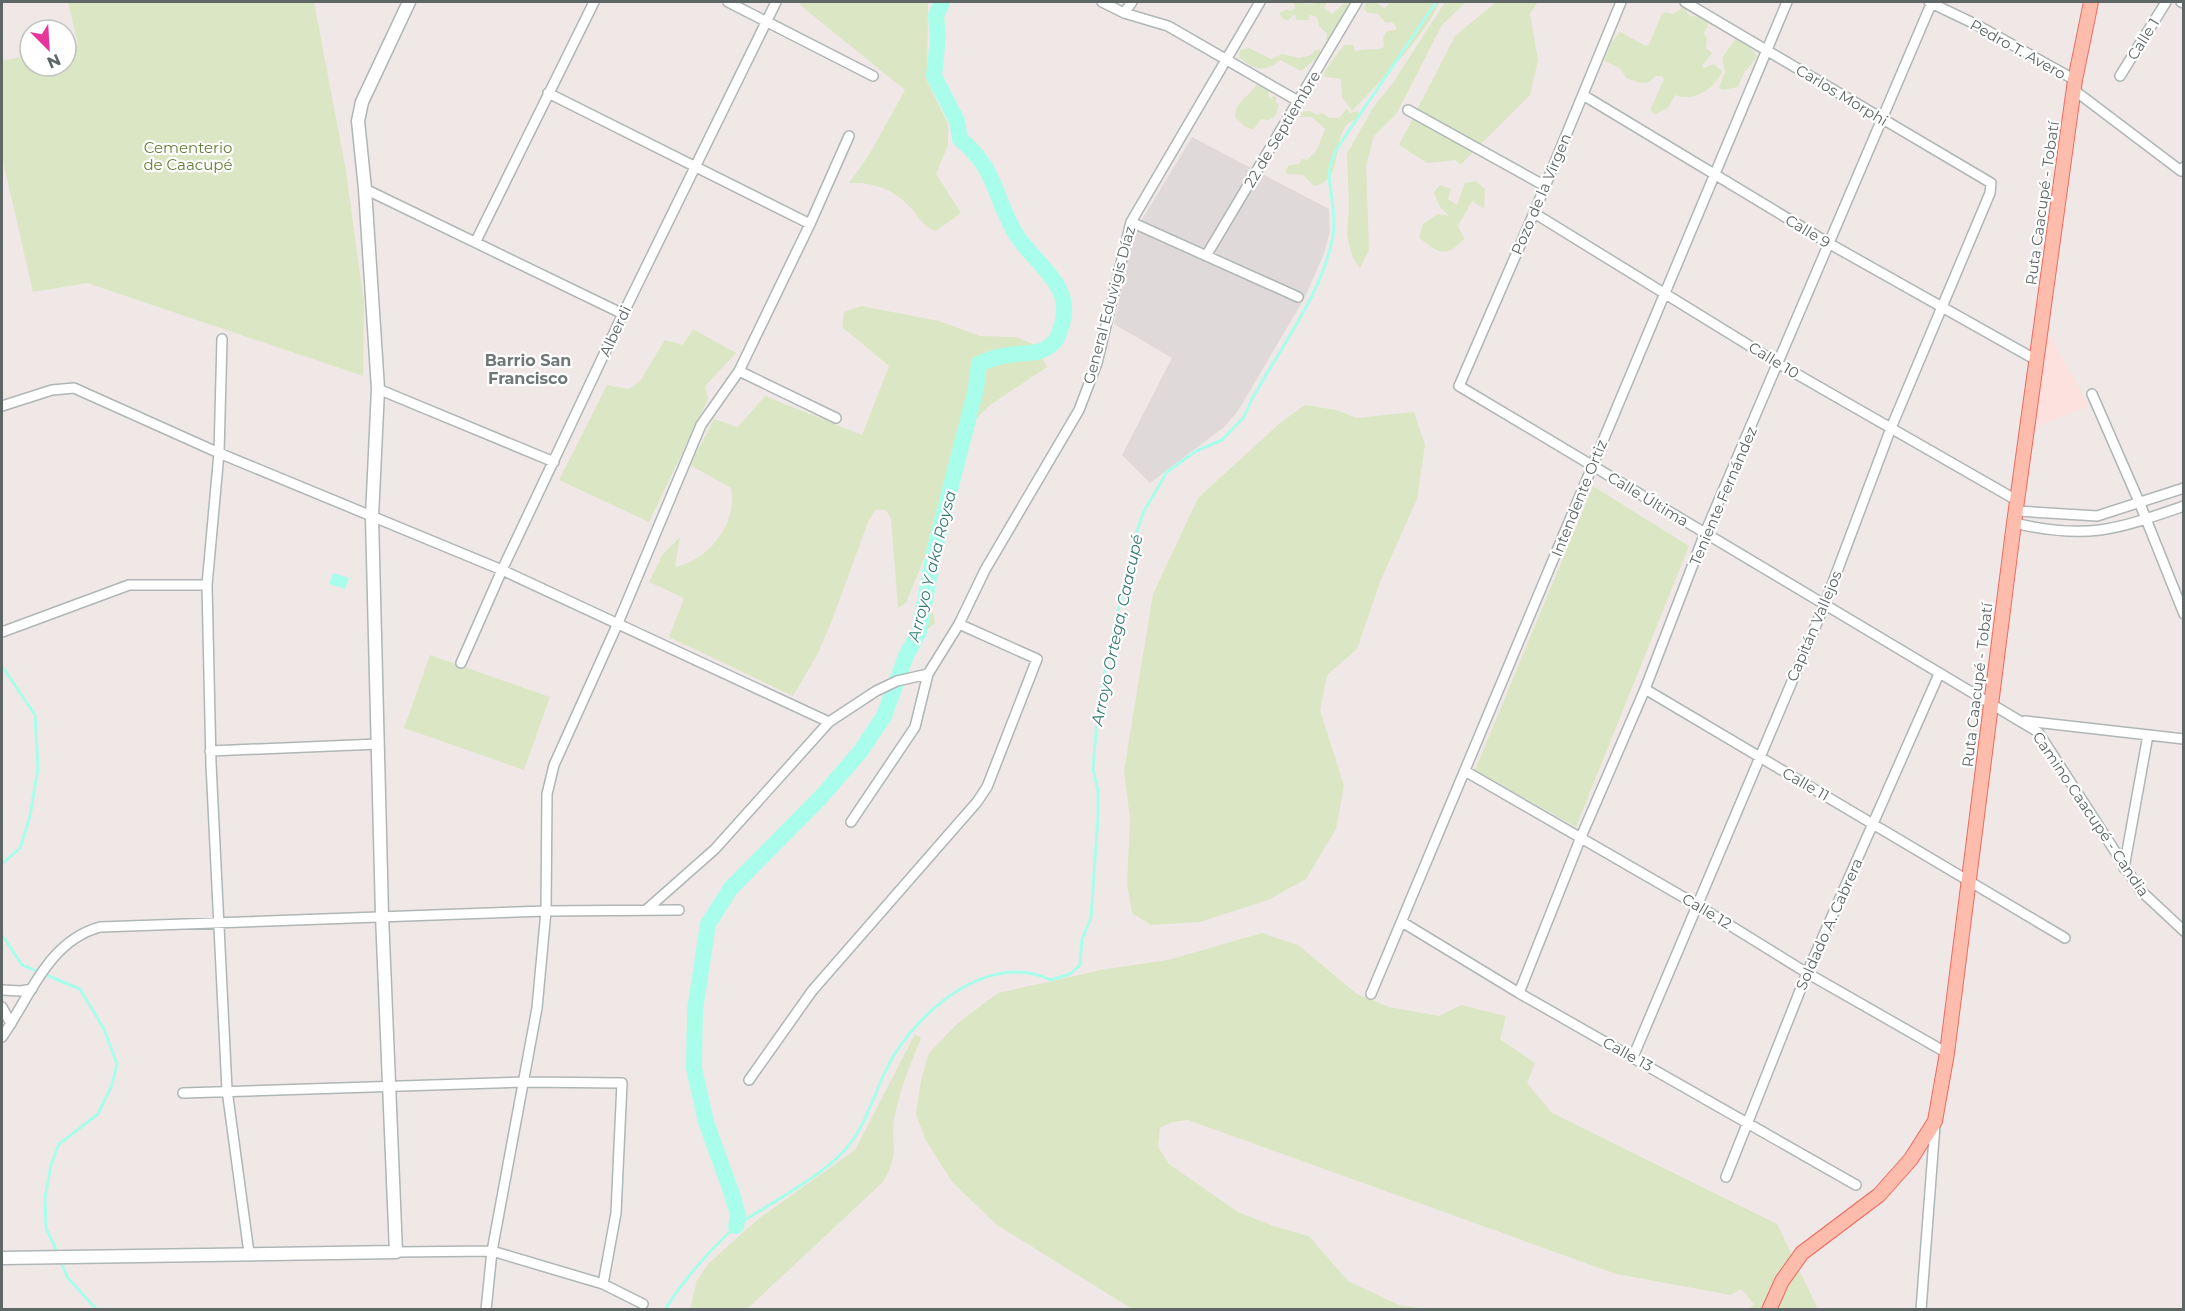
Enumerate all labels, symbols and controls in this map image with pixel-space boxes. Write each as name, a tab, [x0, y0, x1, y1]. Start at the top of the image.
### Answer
street label: Pedro T. Avero	[1967, 15, 2069, 83]
street label: Calle 1	[2123, 15, 2163, 63]
north arrow	[18, 18, 78, 78]
text: N	[44, 50, 64, 73]
street label: Carlos Morphi	[1793, 60, 1891, 130]
street label: 22 de Septiembre	[1240, 67, 1324, 191]
street label: Ruta Caacupé - Tobatí	[2021, 119, 2063, 286]
street label: Pozo de la Virgen	[1507, 130, 1575, 258]
park label: Cementerio de Caacupé	[143, 138, 233, 174]
street label: Calle 9	[1782, 210, 1834, 252]
street label: General Eduvigis Díaz	[1079, 224, 1139, 386]
street label: Alberdi	[595, 302, 635, 360]
street label: Calle 10	[1745, 337, 1803, 383]
district label: Barrio San Francisco	[485, 351, 571, 388]
street label: Teniente Fernández	[1685, 423, 1761, 568]
street label: Intendente Ortiz	[1547, 436, 1611, 559]
street label: Calle Última	[1604, 467, 1692, 531]
water label: Arroyo Y aka Roysa	[904, 488, 960, 644]
water label: Arroyo Ortega, Caacupé	[1087, 533, 1147, 728]
street label: Capitán Vallejos	[1782, 568, 1846, 684]
street label: Ruta Caacupé - Tobatí	[1957, 601, 1997, 768]
street label: Camino Caacupé - Candia	[2029, 728, 2153, 900]
street label: Calle 11	[1779, 763, 1833, 805]
street label: Soldado A. Cabrera	[1791, 855, 1867, 993]
street label: Calle 12	[1679, 889, 1735, 933]
street label: Calle 13	[1600, 1033, 1656, 1075]

